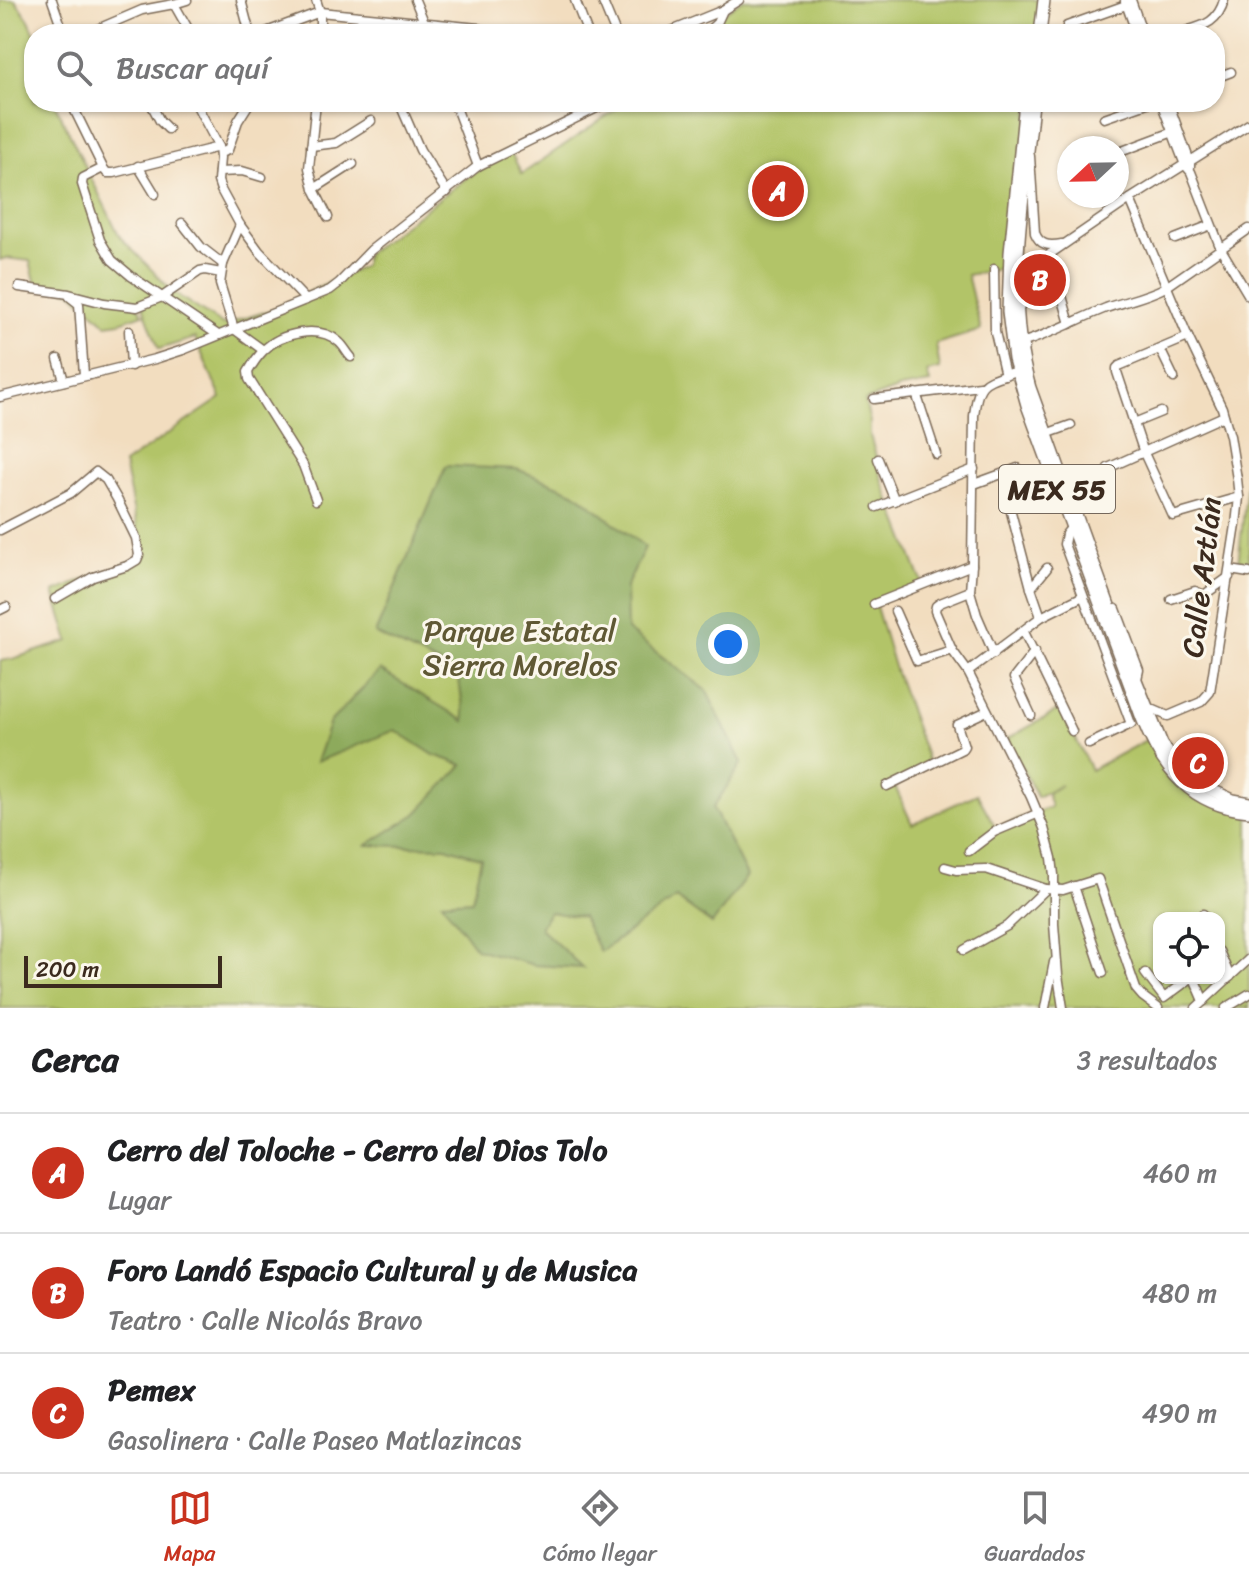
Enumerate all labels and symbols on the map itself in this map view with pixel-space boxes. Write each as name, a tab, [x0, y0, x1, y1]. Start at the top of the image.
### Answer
north arrow	[1057, 136, 1129, 208]
pin: A	[752, 161, 804, 221]
pin: B	[1014, 250, 1066, 310]
road number: MEX 55	[999, 465, 1115, 513]
street label: Calle Aztlán	[1165, 494, 1239, 660]
park label: Parque Estatal Sierra Morelos	[423, 604, 618, 692]
your location	[708, 624, 748, 664]
pin: C	[1172, 733, 1224, 793]
scale bar	[24, 952, 222, 988]

